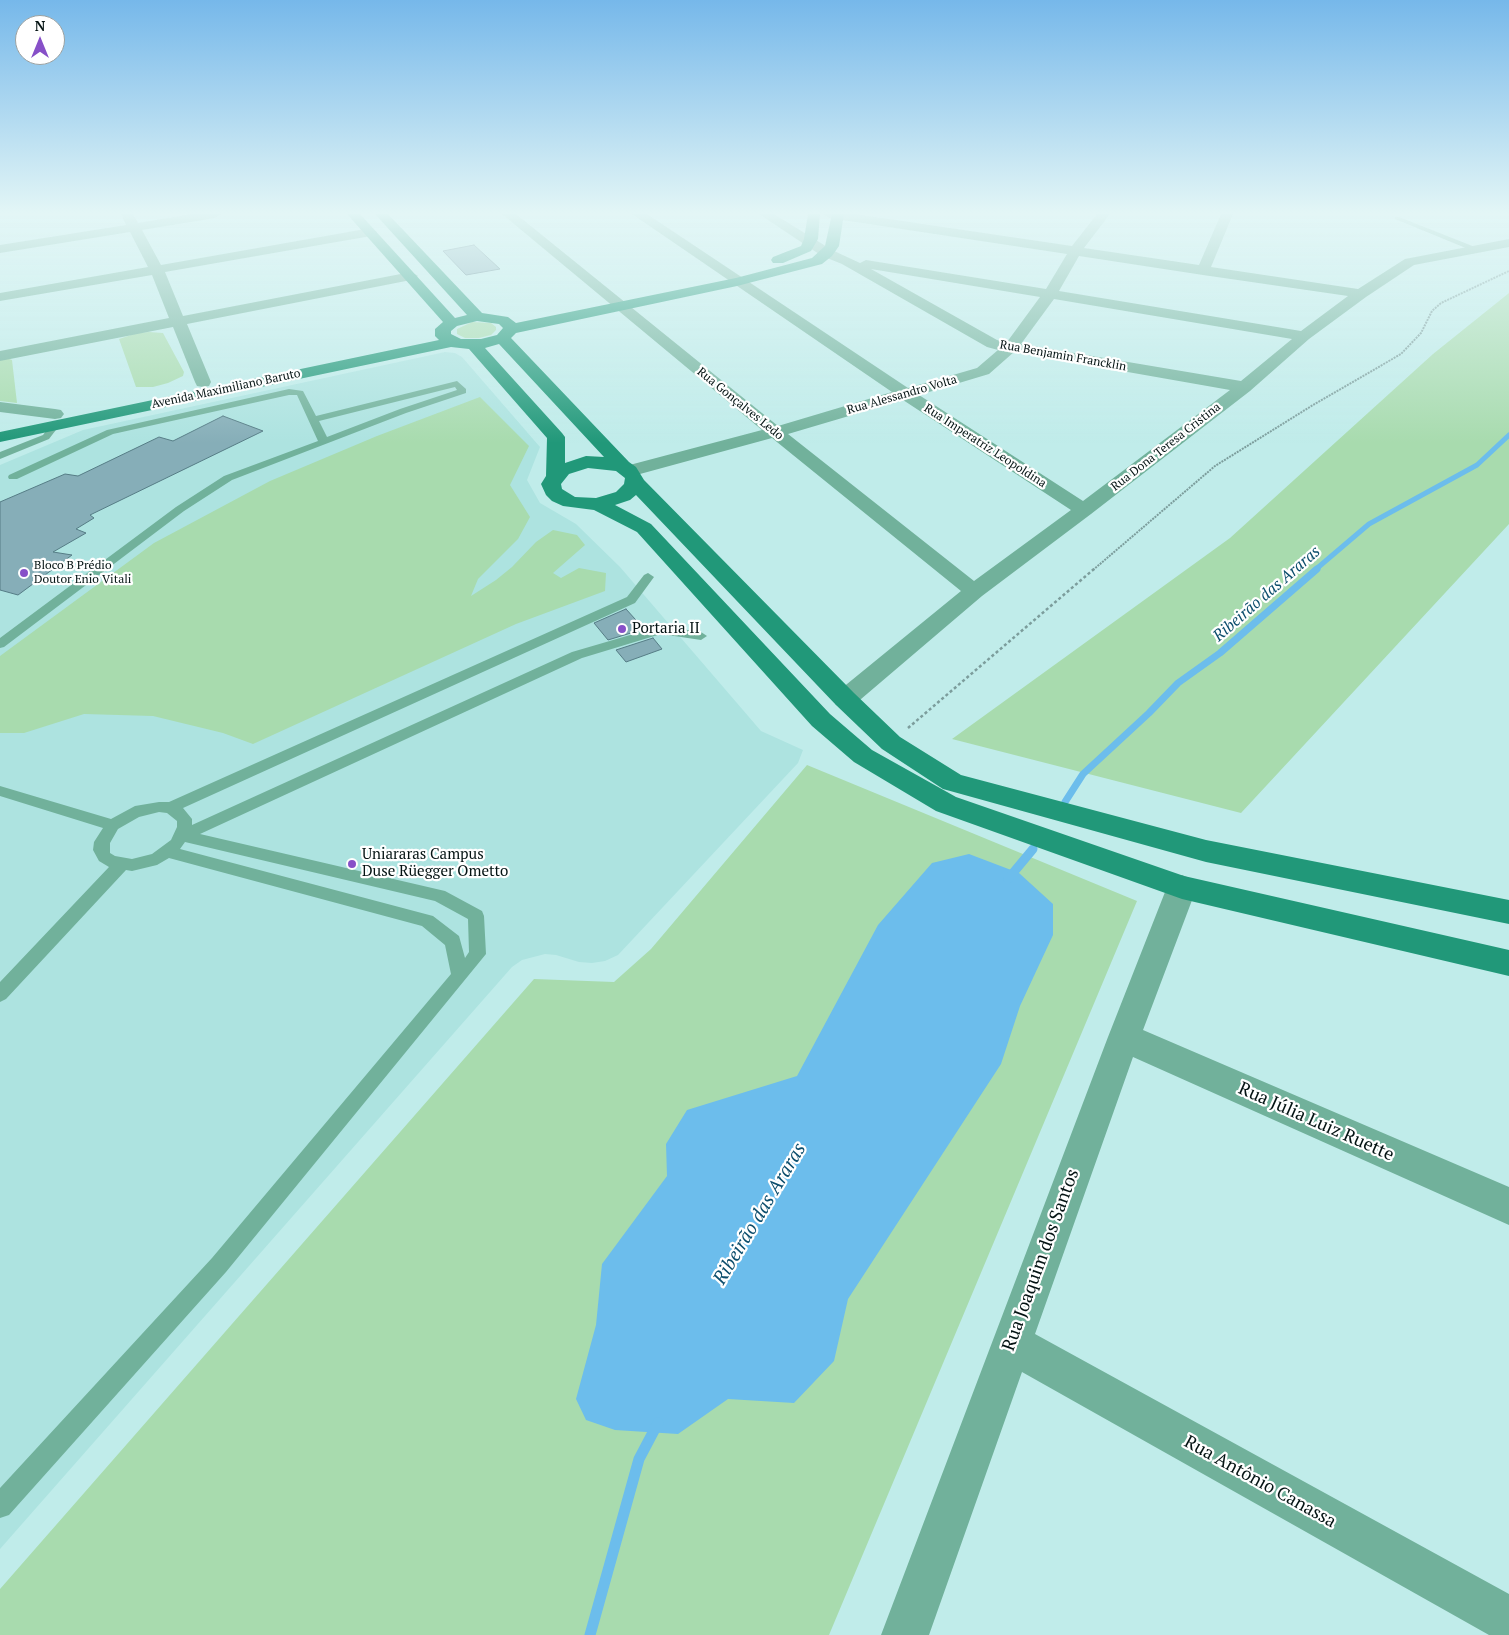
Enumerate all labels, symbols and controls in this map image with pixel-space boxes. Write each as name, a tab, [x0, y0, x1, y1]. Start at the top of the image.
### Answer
north arrow	[15, 15, 65, 65]
text: N	[35, 16, 45, 35]
street label: Rua Benjamin Francklin	[999, 338, 1127, 374]
street label: Rua Gonçalves Ledo	[694, 365, 786, 443]
street label: Avenida Maximiliano Baruto	[150, 366, 302, 412]
street label: Rua Alessandro Volta	[845, 372, 959, 418]
street label: Rua Dona Teresa Cristina	[1109, 400, 1223, 494]
street label: Rua Imperatriz Leopoldina	[921, 401, 1049, 491]
water label: Ribeirão das Araras	[1210, 542, 1324, 646]
place label: Bloco B Prédio Doutor Enio Vitali	[34, 559, 131, 587]
marker: Bloco B Prédio Doutor Enio Vitali	[18, 567, 30, 579]
place label: Portaria II	[632, 620, 700, 638]
marker: Portaria II	[616, 623, 628, 635]
place label: Uniararas Campus Duse Rüegger Ometto	[362, 846, 508, 881]
marker: Uniararas Campus Duse Rüegger Ometto	[346, 858, 358, 870]
street label: Rua Júlia Luiz Ruette	[1235, 1078, 1397, 1166]
water label: Ribeirão das Araras	[709, 1139, 811, 1289]
street label: Rua Joaquim dos Santos	[998, 1166, 1084, 1354]
street label: Rua Antônio Canassa	[1180, 1431, 1340, 1533]

